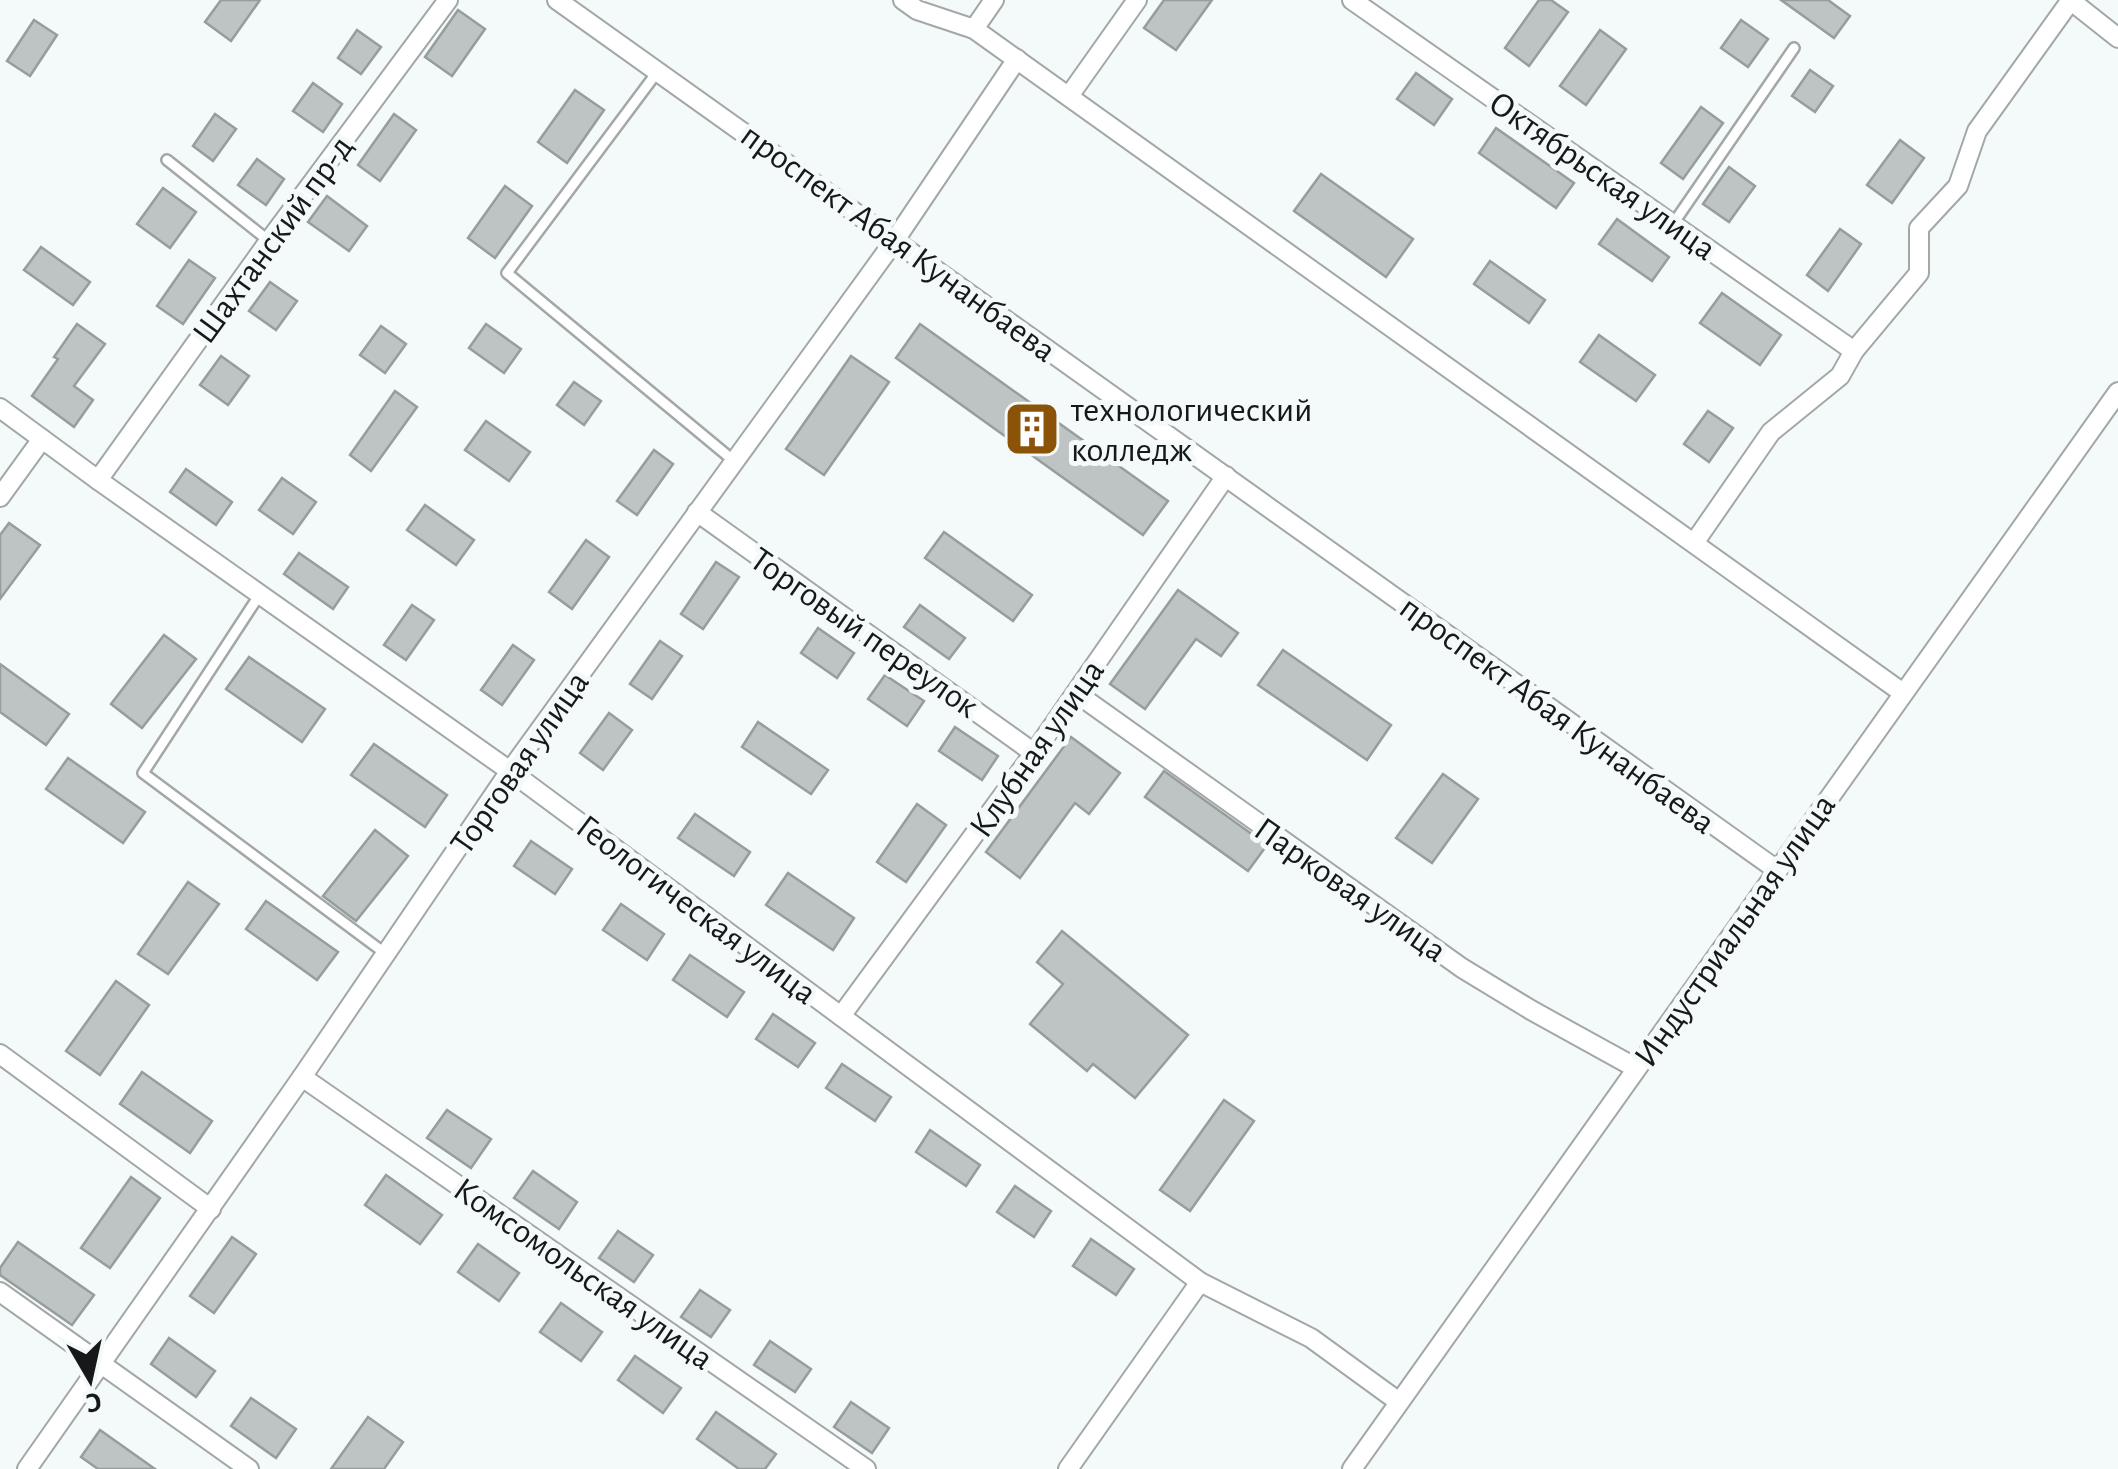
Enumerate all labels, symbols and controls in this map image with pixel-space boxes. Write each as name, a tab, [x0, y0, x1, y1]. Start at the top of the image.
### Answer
street label: Октябрьская улица	[1482, 85, 1722, 267]
street label: проспект Абая Кунанбаева	[734, 117, 1062, 369]
street label: Шахтанский пр-д	[186, 130, 360, 350]
place label: технологический колледж	[1070, 393, 1313, 468]
building icon: технологический колледж	[1002, 399, 1062, 459]
street label: Торговый переулок	[744, 542, 984, 725]
street label: проспект Абая Кунанбаева	[1393, 589, 1721, 841]
street label: Клубная улица	[963, 654, 1111, 844]
street label: Торговая улица	[445, 665, 596, 860]
street label: Индустриальная улица	[1628, 788, 1842, 1074]
street label: Геологическая улица	[570, 809, 823, 1012]
street label: Парковая улица	[1248, 811, 1452, 969]
street label: Комсомольская улица	[447, 1172, 719, 1377]
north arrow	[40, 1329, 140, 1429]
text: С	[84, 1387, 103, 1417]

